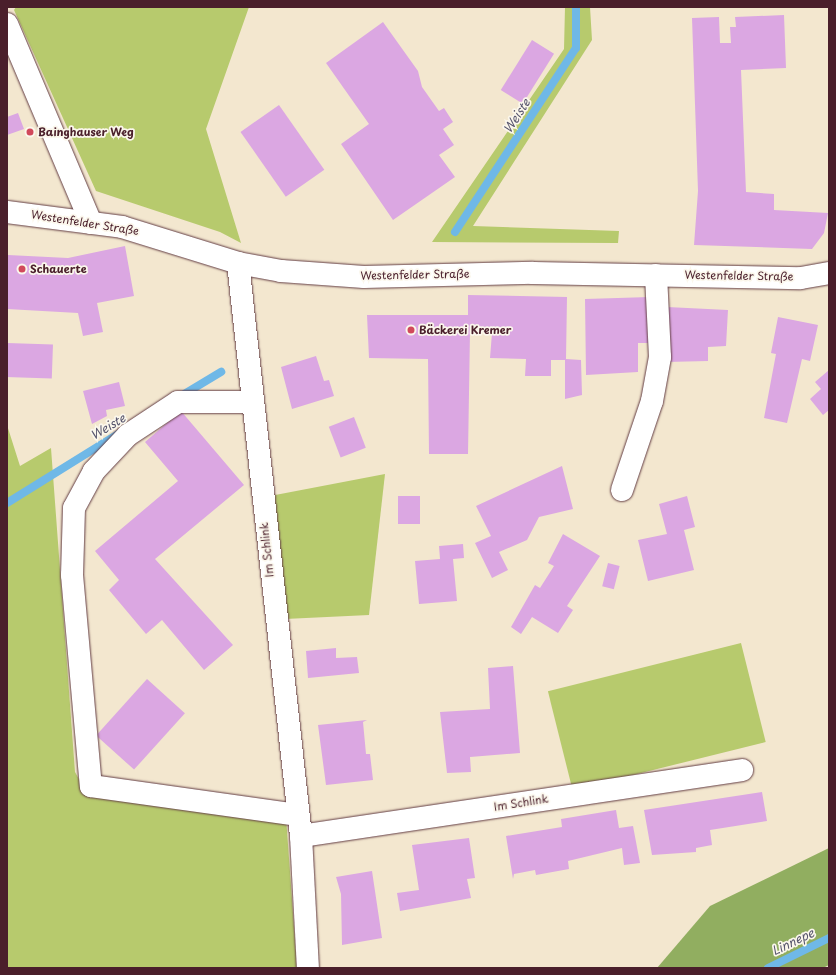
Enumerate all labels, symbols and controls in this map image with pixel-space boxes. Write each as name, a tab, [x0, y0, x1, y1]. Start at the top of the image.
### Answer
water label: Weiste	[501, 96, 533, 136]
place label: Bainghauser Weg	[38, 125, 135, 139]
marker: Bainghauser Weg	[25, 127, 35, 137]
street label: Westenfelder Straße	[30, 208, 140, 238]
place label: Schauerte	[30, 262, 87, 276]
marker: Schauerte	[17, 264, 27, 274]
street label: Westenfelder Straße	[360, 267, 470, 283]
street label: Westenfelder Straße	[684, 268, 794, 284]
place label: Bäckerei Kremer	[419, 323, 512, 337]
marker: Bäckerei Kremer	[406, 325, 416, 335]
water label: Weiste	[88, 411, 128, 443]
street label: Im Schlink	[258, 522, 276, 578]
street label: Im Schlink	[493, 792, 549, 814]
water label: Linnepe	[770, 926, 816, 958]

